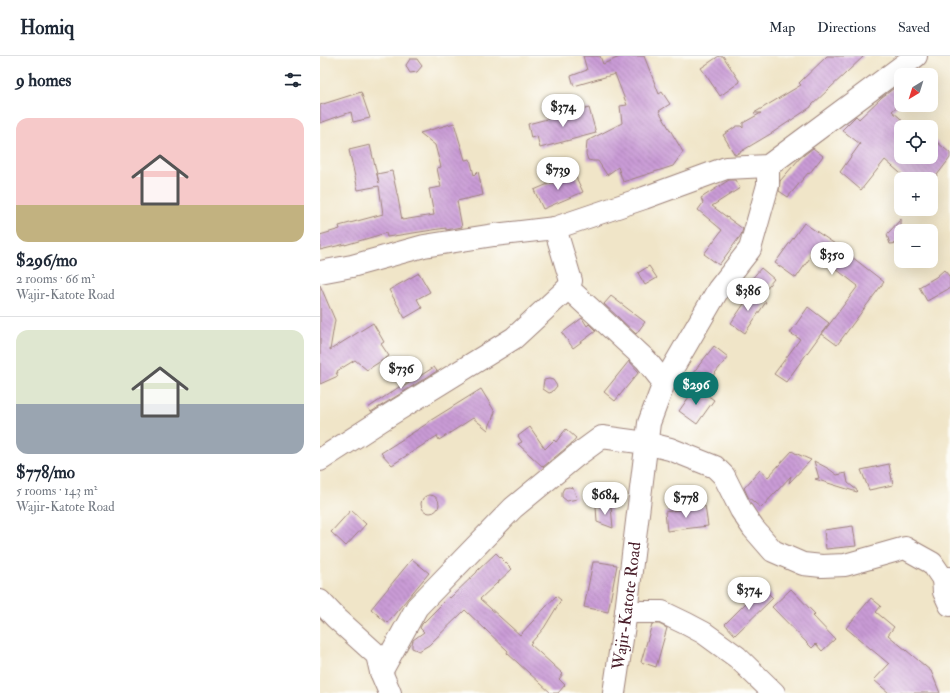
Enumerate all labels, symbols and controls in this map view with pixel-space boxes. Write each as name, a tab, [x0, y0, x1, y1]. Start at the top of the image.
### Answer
text: Homiq	[20, 16, 74, 40]
text: Map	[769, 19, 795, 36]
text: Directions	[817, 19, 876, 36]
text: Saved	[898, 19, 930, 36]
north arrow	[894, 68, 938, 112]
map controls	[894, 68, 938, 268]
icon: filters	[282, 69, 304, 91]
text: 9 homes	[16, 70, 71, 91]
pin: $374	[539, 94, 587, 128]
text: $374	[551, 99, 575, 115]
button: locate	[894, 120, 938, 164]
icon: home	[124, 144, 196, 216]
pin: $739	[534, 157, 582, 191]
text: $739	[546, 162, 570, 178]
button: +	[894, 172, 938, 216]
button: −	[894, 224, 938, 268]
pin: $350	[808, 242, 856, 276]
text: $350	[820, 247, 844, 263]
text: $296/mo	[16, 250, 77, 271]
text: 2 rooms · 66 m²	[16, 271, 95, 287]
pin: $386	[724, 278, 772, 312]
text: $386	[735, 283, 761, 299]
text: Wajir-Katote Road	[16, 287, 115, 303]
icon: home	[124, 356, 196, 428]
pin: $736	[377, 356, 425, 390]
text: $736	[389, 361, 413, 377]
pin: $296	[672, 372, 720, 406]
text: $296	[682, 377, 710, 393]
text: $778/mo	[16, 462, 75, 483]
pin: $684	[581, 482, 629, 516]
text: 5 rooms · 143 m²	[16, 483, 97, 499]
pin: $778	[662, 485, 710, 519]
text: $684	[591, 487, 619, 503]
text: $778	[673, 490, 699, 506]
text: Wajir-Katote Road	[16, 499, 115, 515]
street label: Wajir-Katote Road	[607, 540, 645, 672]
pin: $374	[725, 577, 773, 611]
text: $374	[737, 582, 761, 598]

